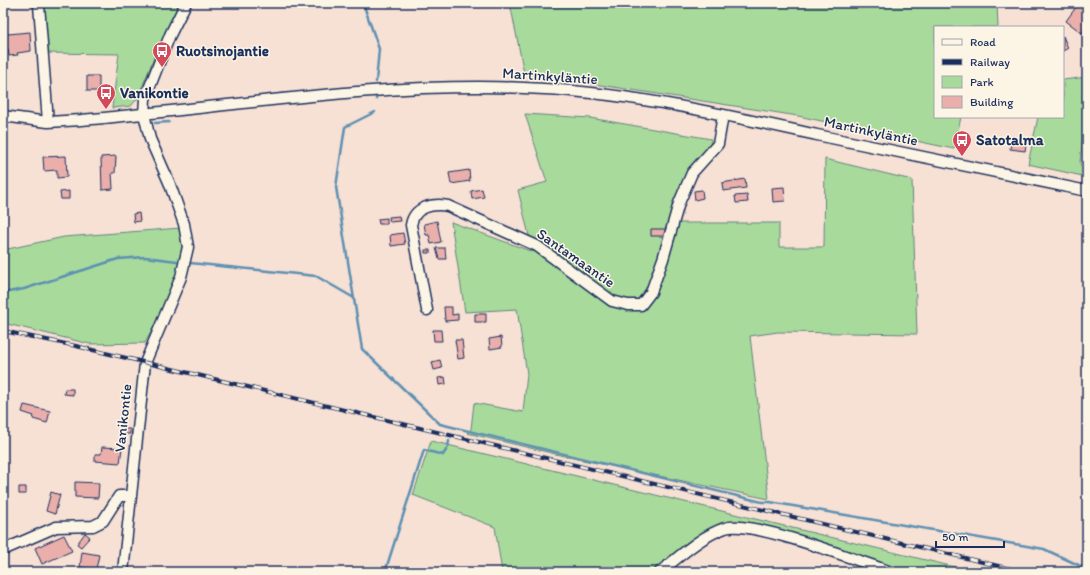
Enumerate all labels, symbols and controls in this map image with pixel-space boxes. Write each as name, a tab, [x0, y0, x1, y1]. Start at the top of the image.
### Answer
legend	[934, 26, 1064, 118]
text: Road	[970, 35, 996, 49]
bus stop icon: Ruotsinojantie	[151, 40, 173, 68]
place label: Ruotsinojantie	[176, 42, 269, 61]
text: Railway	[970, 55, 1010, 69]
street label: Martinkyläntie	[502, 64, 598, 88]
text: Park	[970, 75, 994, 89]
bus stop icon: Vanikontie	[95, 82, 117, 110]
place label: Vanikontie	[120, 84, 189, 102]
text: Building	[970, 95, 1014, 109]
street label: Martinkyläntie	[822, 112, 920, 150]
bus stop icon: Satotalma	[951, 129, 973, 157]
place label: Satotalma	[976, 131, 1044, 149]
street label: Santamaantie	[534, 224, 618, 292]
street label: Vanikontie	[110, 383, 136, 453]
scale bar	[936, 523, 1004, 549]
text: 50 m	[942, 530, 968, 544]

